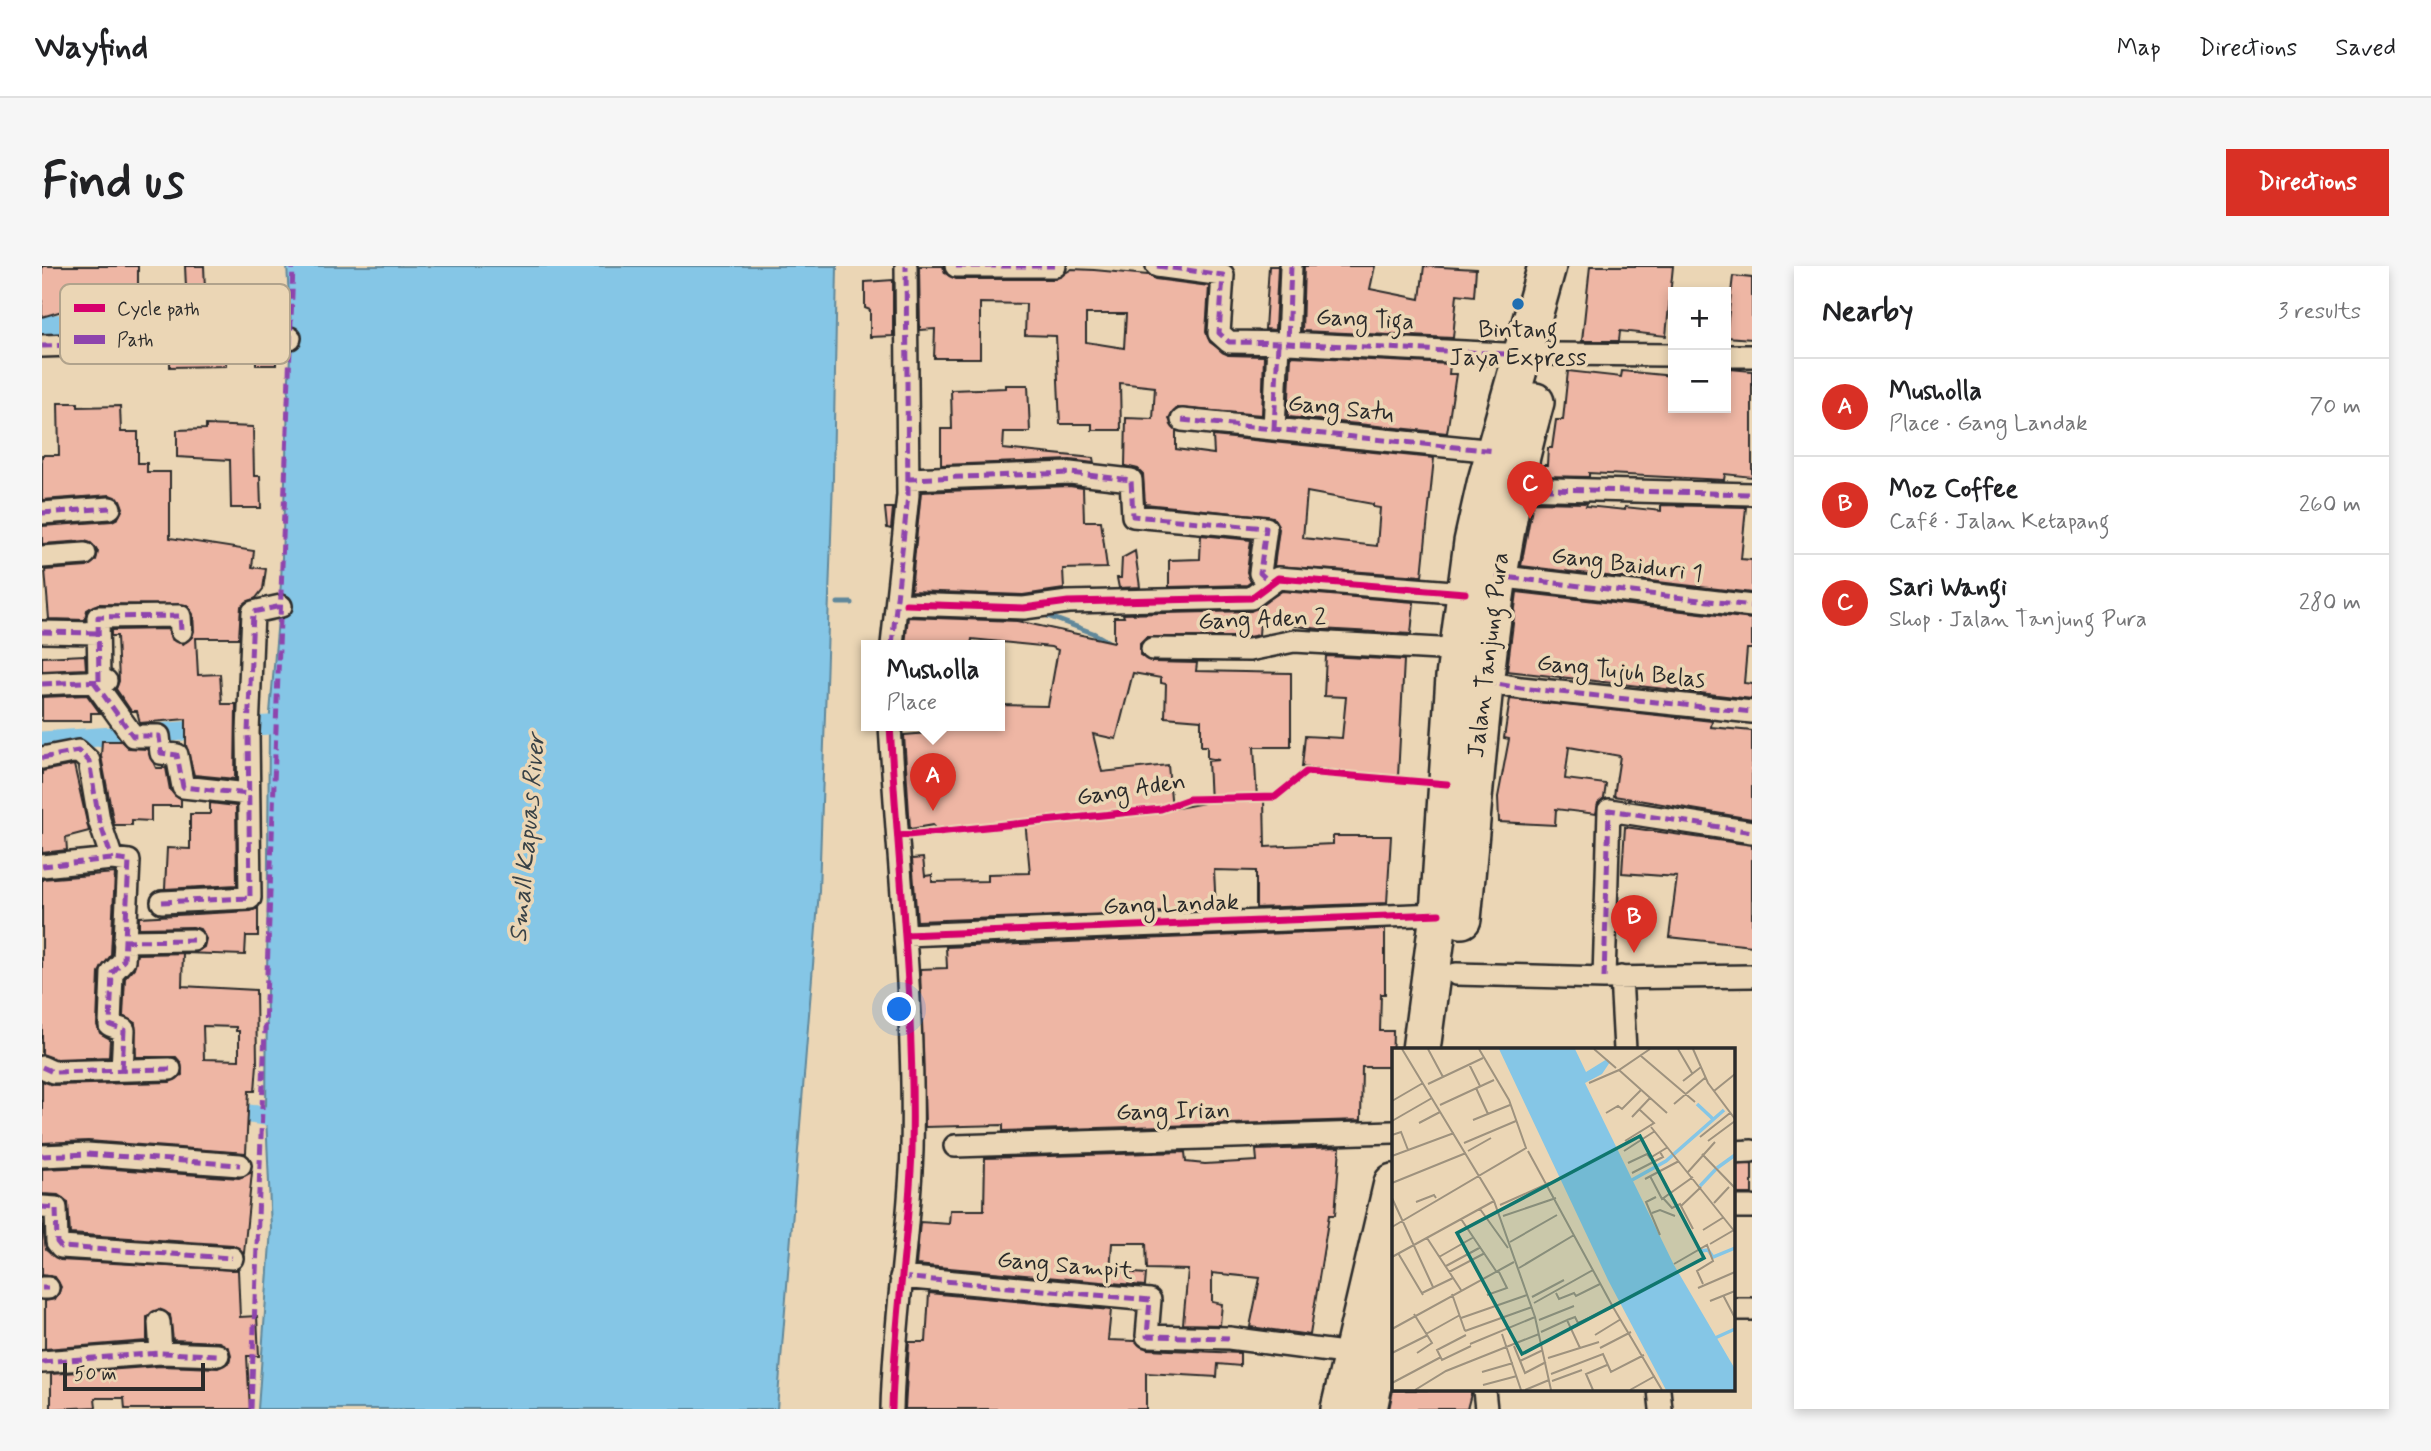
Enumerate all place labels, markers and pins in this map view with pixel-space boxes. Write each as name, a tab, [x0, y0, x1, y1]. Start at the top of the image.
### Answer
marker: Bintang Jaya Express	[1510, 296, 1526, 312]
place label: Bintang Jaya Express	[1449, 315, 1587, 374]
pin: C	[1507, 461, 1553, 519]
pin: A	[910, 753, 956, 811]
pin: B	[1611, 895, 1657, 953]

